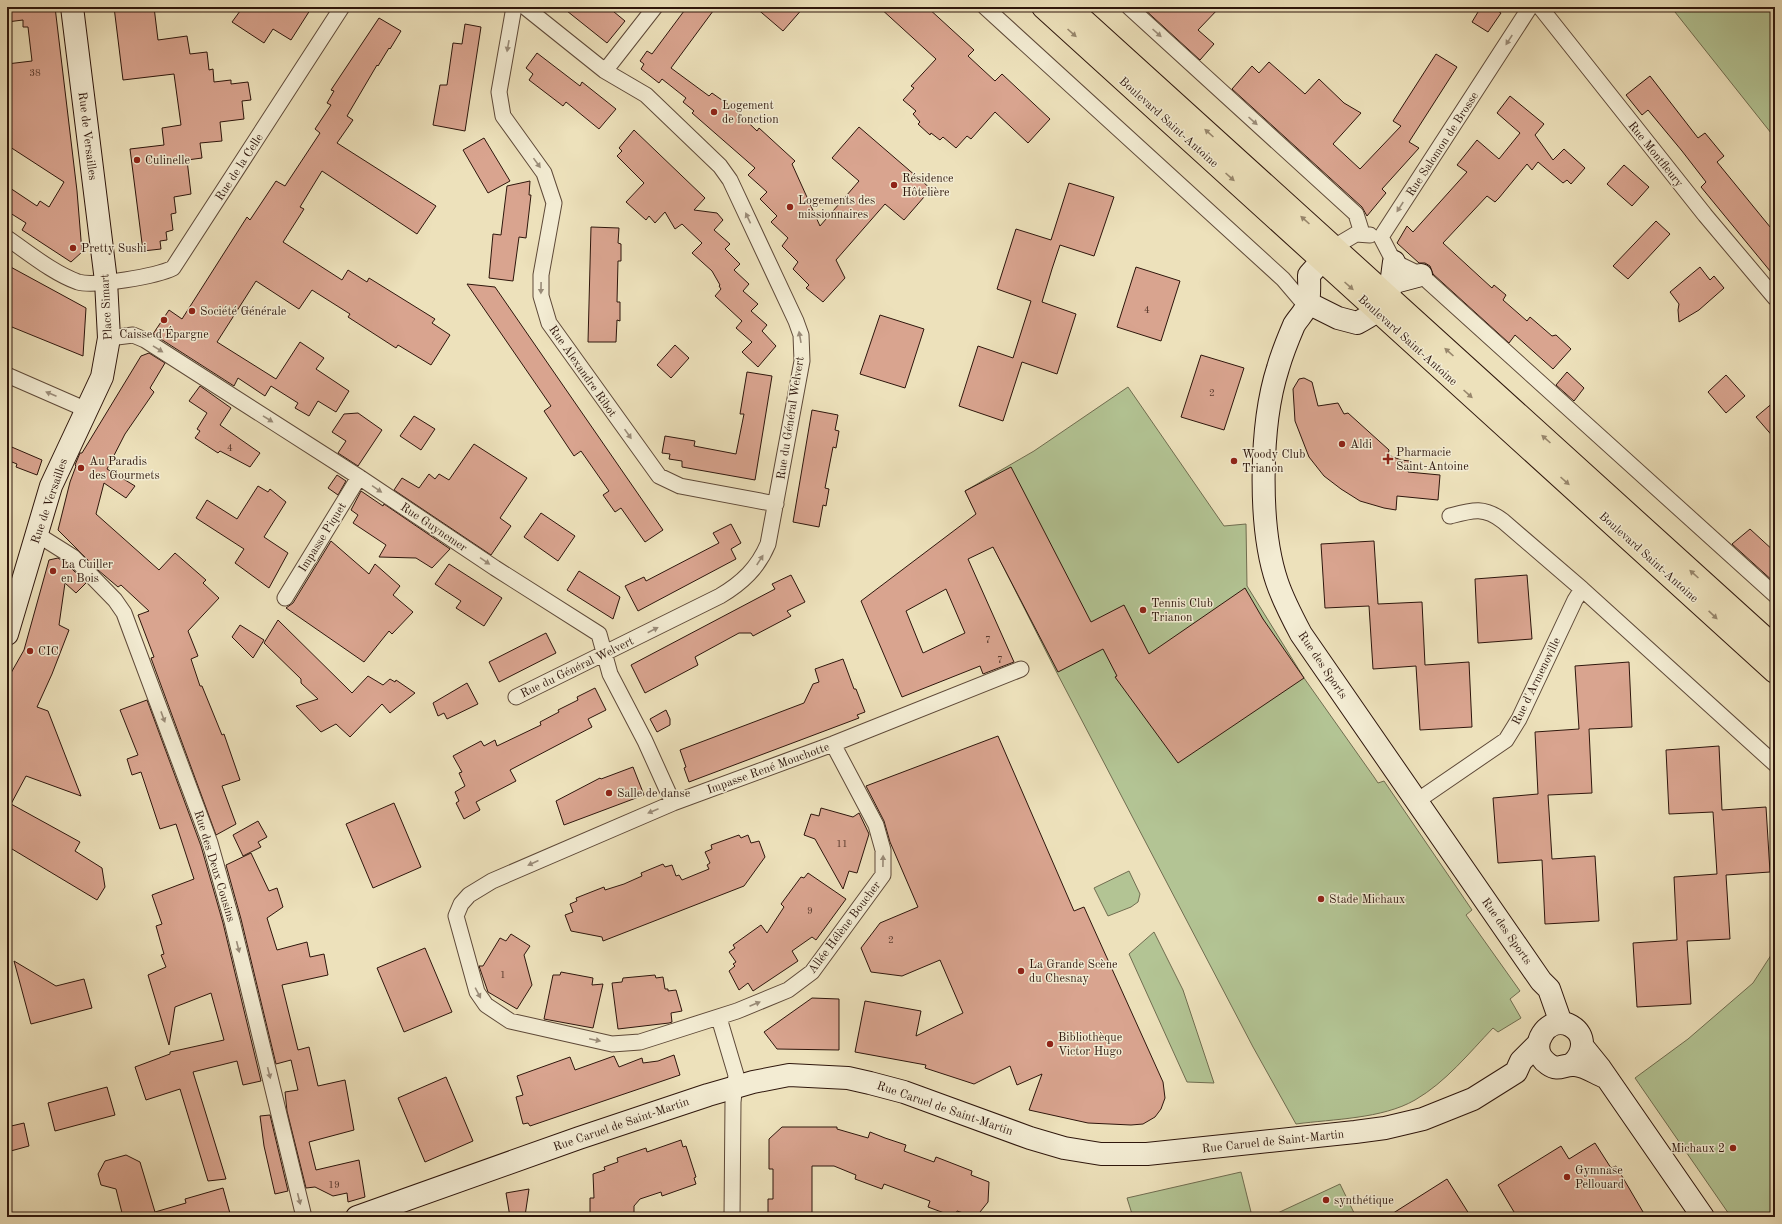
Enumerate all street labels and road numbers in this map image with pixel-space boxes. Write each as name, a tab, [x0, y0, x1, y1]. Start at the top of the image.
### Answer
street label: Boulevard Saint-Antoine	[1117, 75, 1220, 171]
street label: Rue Salomon de Brosse	[1405, 90, 1481, 199]
street label: Rue de Versailles	[76, 91, 98, 181]
street label: Rue Montfleury	[1625, 120, 1686, 190]
street label: Rue de la Celle	[214, 132, 266, 203]
street label: Place Simart	[99, 273, 115, 341]
street label: Boulevard Saint-Antoine	[1356, 293, 1459, 389]
street label: Rue Alexandre Ribot	[546, 324, 618, 420]
street label: Rue du Général Welvert	[775, 356, 807, 481]
street label: Rue de Versailles	[30, 457, 70, 545]
street label: Impasse Piquet	[297, 501, 349, 574]
street label: Rue Guynemer	[398, 501, 469, 554]
street label: Boulevard Saint-Antoine	[1597, 510, 1700, 606]
street label: Rue des Sports	[1295, 630, 1349, 701]
street label: Rue du Général Welvert	[519, 635, 636, 701]
street label: Rue d'Armenoville	[1511, 635, 1563, 727]
street label: Impasse René Mouchotte	[706, 741, 832, 797]
street label: Rue des Deux Cousins	[191, 809, 237, 923]
street label: Allée Hélène Boucher	[806, 879, 883, 976]
street label: Rue des Sports	[1479, 896, 1534, 967]
street label: Rue Caruel de Saint-Martin	[875, 1080, 1015, 1138]
street label: Rue Caruel de Saint-Martin	[552, 1096, 691, 1154]
street label: Rue Caruel de Saint-Martin	[1201, 1128, 1345, 1155]

